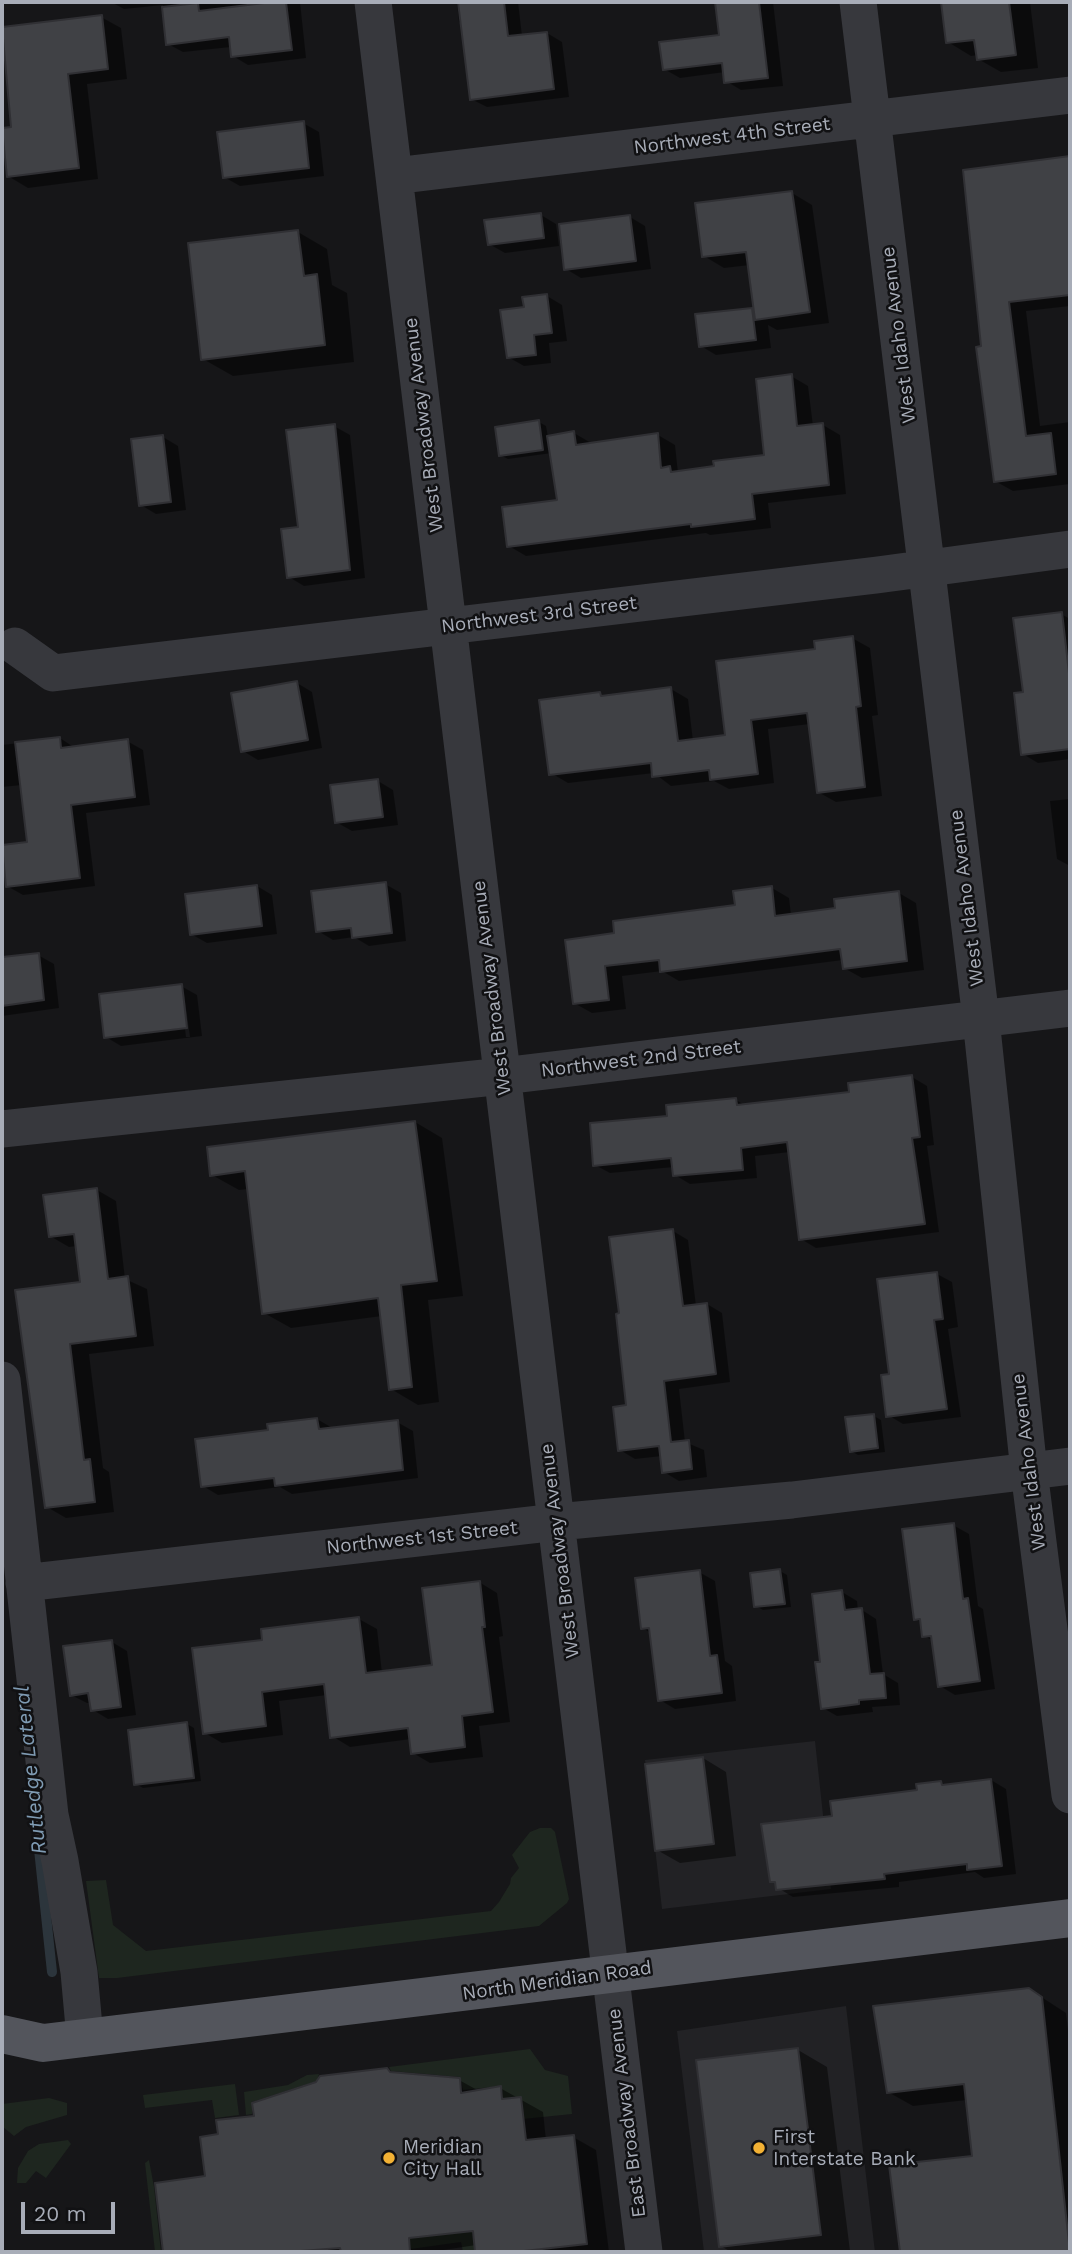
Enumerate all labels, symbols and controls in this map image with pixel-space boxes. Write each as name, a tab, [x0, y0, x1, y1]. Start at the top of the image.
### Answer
street label: Northwest 4th Street	[632, 113, 832, 159]
street label: West Idaho Avenue	[877, 245, 921, 425]
street label: West Broadway Avenue	[400, 316, 448, 534]
street label: Northwest 3rd Street	[440, 592, 638, 638]
street label: West Idaho Avenue	[945, 808, 989, 988]
street label: West Broadway Avenue	[468, 879, 516, 1097]
street label: Northwest 2nd Street	[540, 1035, 742, 1083]
street label: West Idaho Avenue	[1007, 1372, 1051, 1552]
street label: West Broadway Avenue	[536, 1442, 584, 1660]
street label: Northwest 1st Street	[325, 1517, 519, 1559]
water label: Rutledge Lateral	[10, 1684, 52, 1856]
street label: North Meridian Road	[461, 1956, 653, 2006]
street label: East Broadway Avenue	[603, 2007, 651, 2219]
place label: First Interstate Bank	[773, 2126, 916, 2170]
place label: Meridian City Hall	[403, 2136, 482, 2180]
marker: First Interstate Bank	[751, 2140, 767, 2156]
marker: Meridian City Hall	[381, 2150, 397, 2166]
scale bar	[24, 2188, 119, 2232]
text: 20 m	[34, 2201, 86, 2226]

